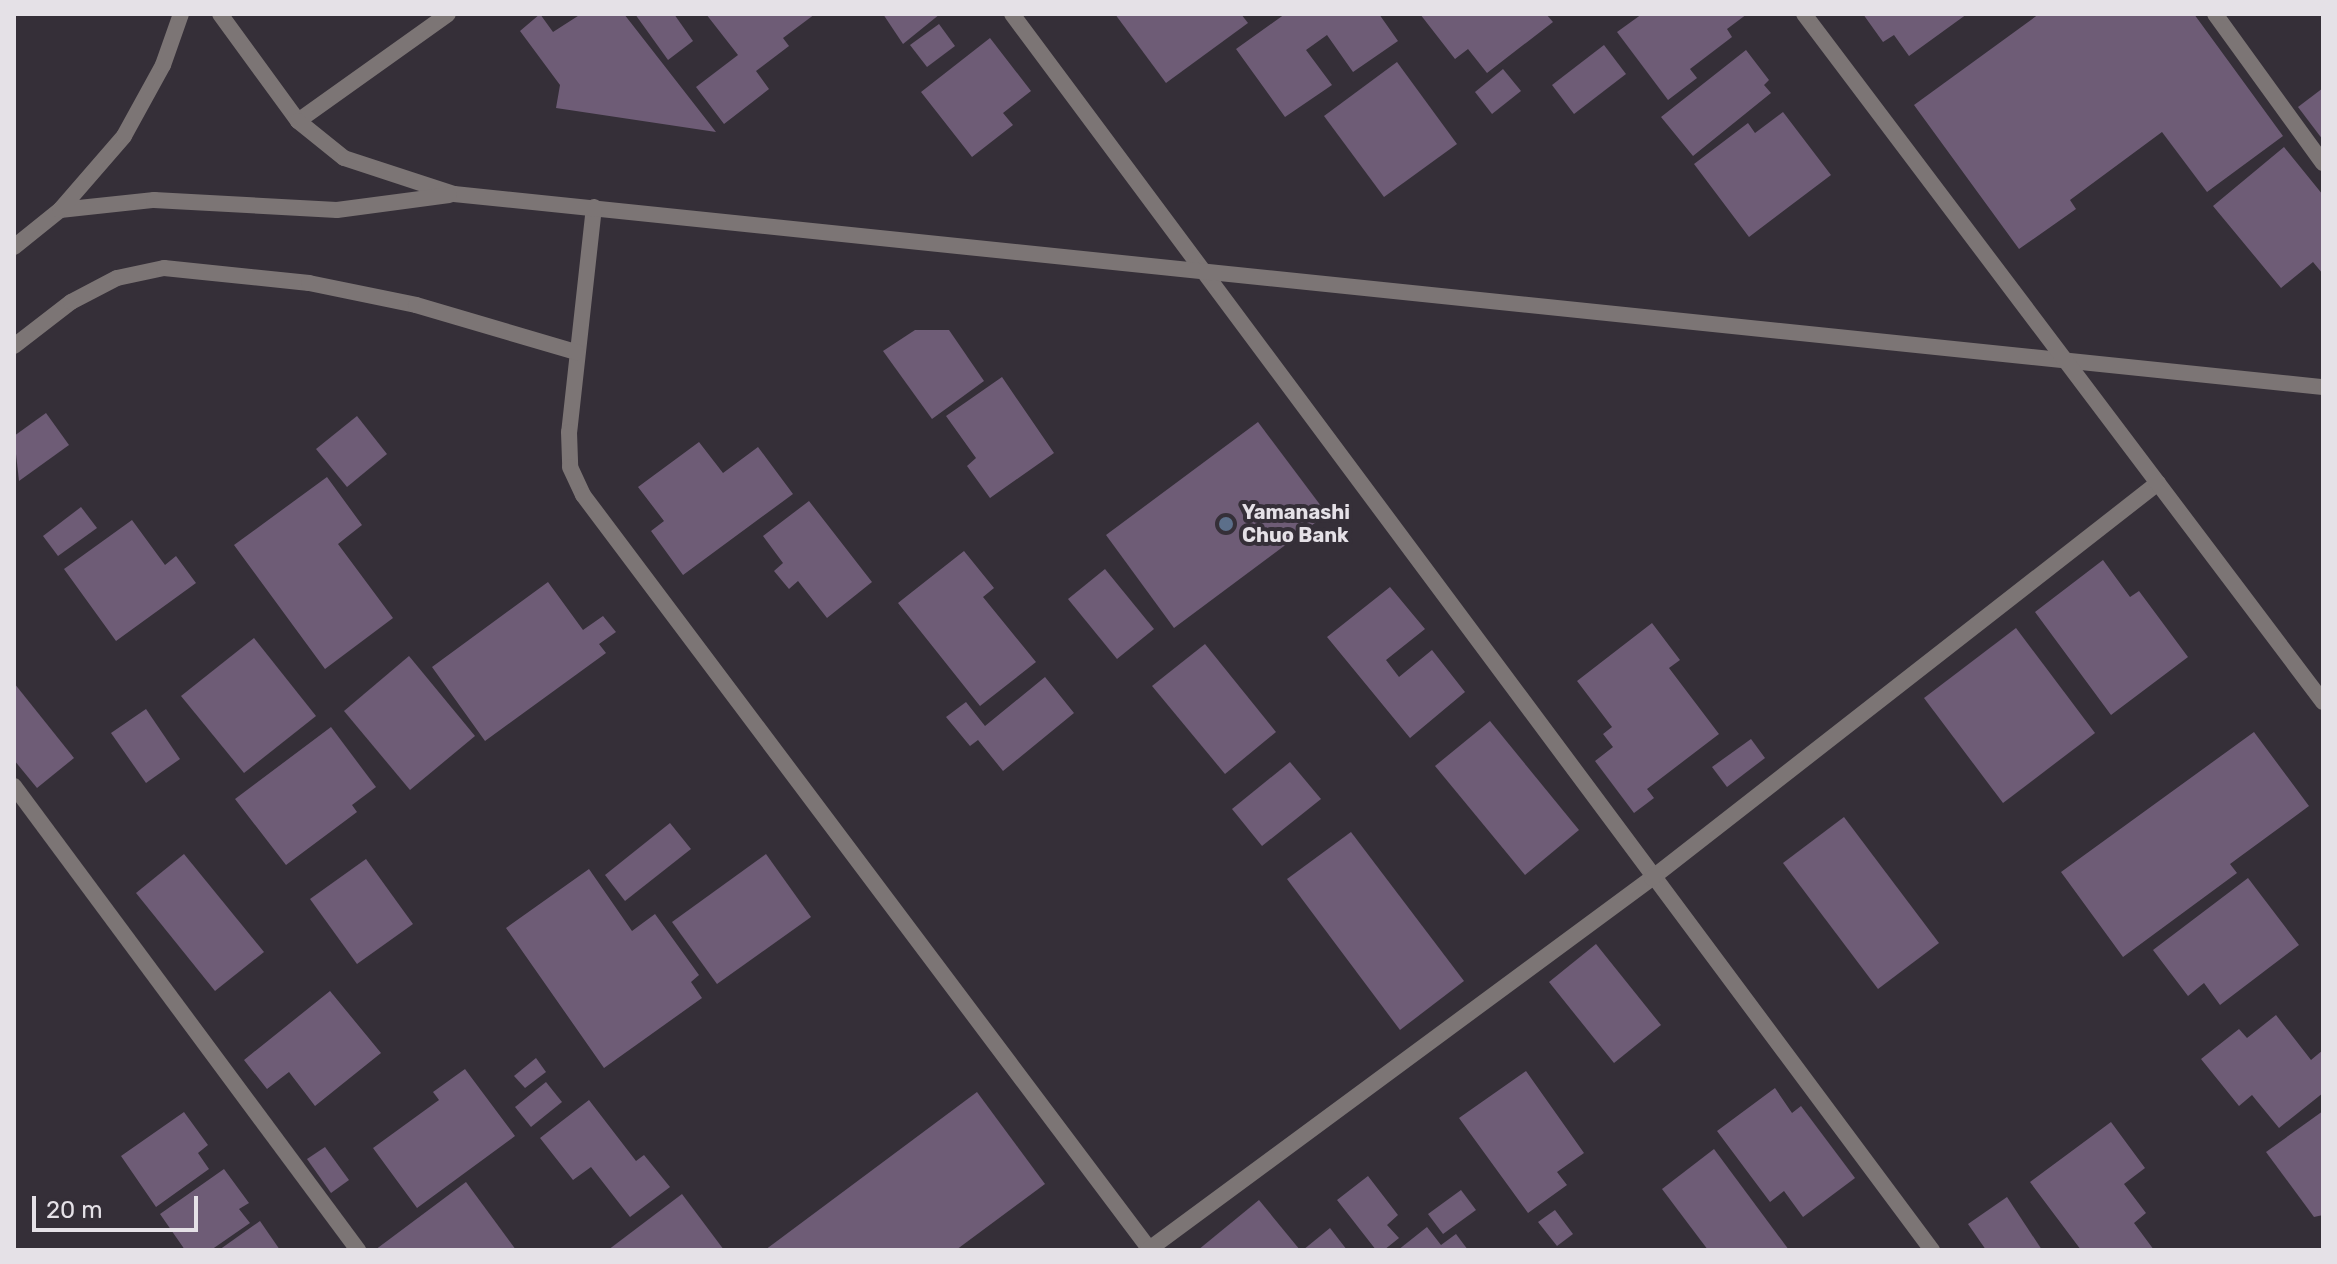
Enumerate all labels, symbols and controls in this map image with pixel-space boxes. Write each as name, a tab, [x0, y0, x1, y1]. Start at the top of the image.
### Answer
place label: Yamanashi Chuo Bank	[1242, 500, 1350, 547]
marker: Yamanashi Chuo Bank	[1217, 515, 1235, 533]
scale bar	[36, 1180, 202, 1230]
text: 20 m	[46, 1196, 103, 1224]

